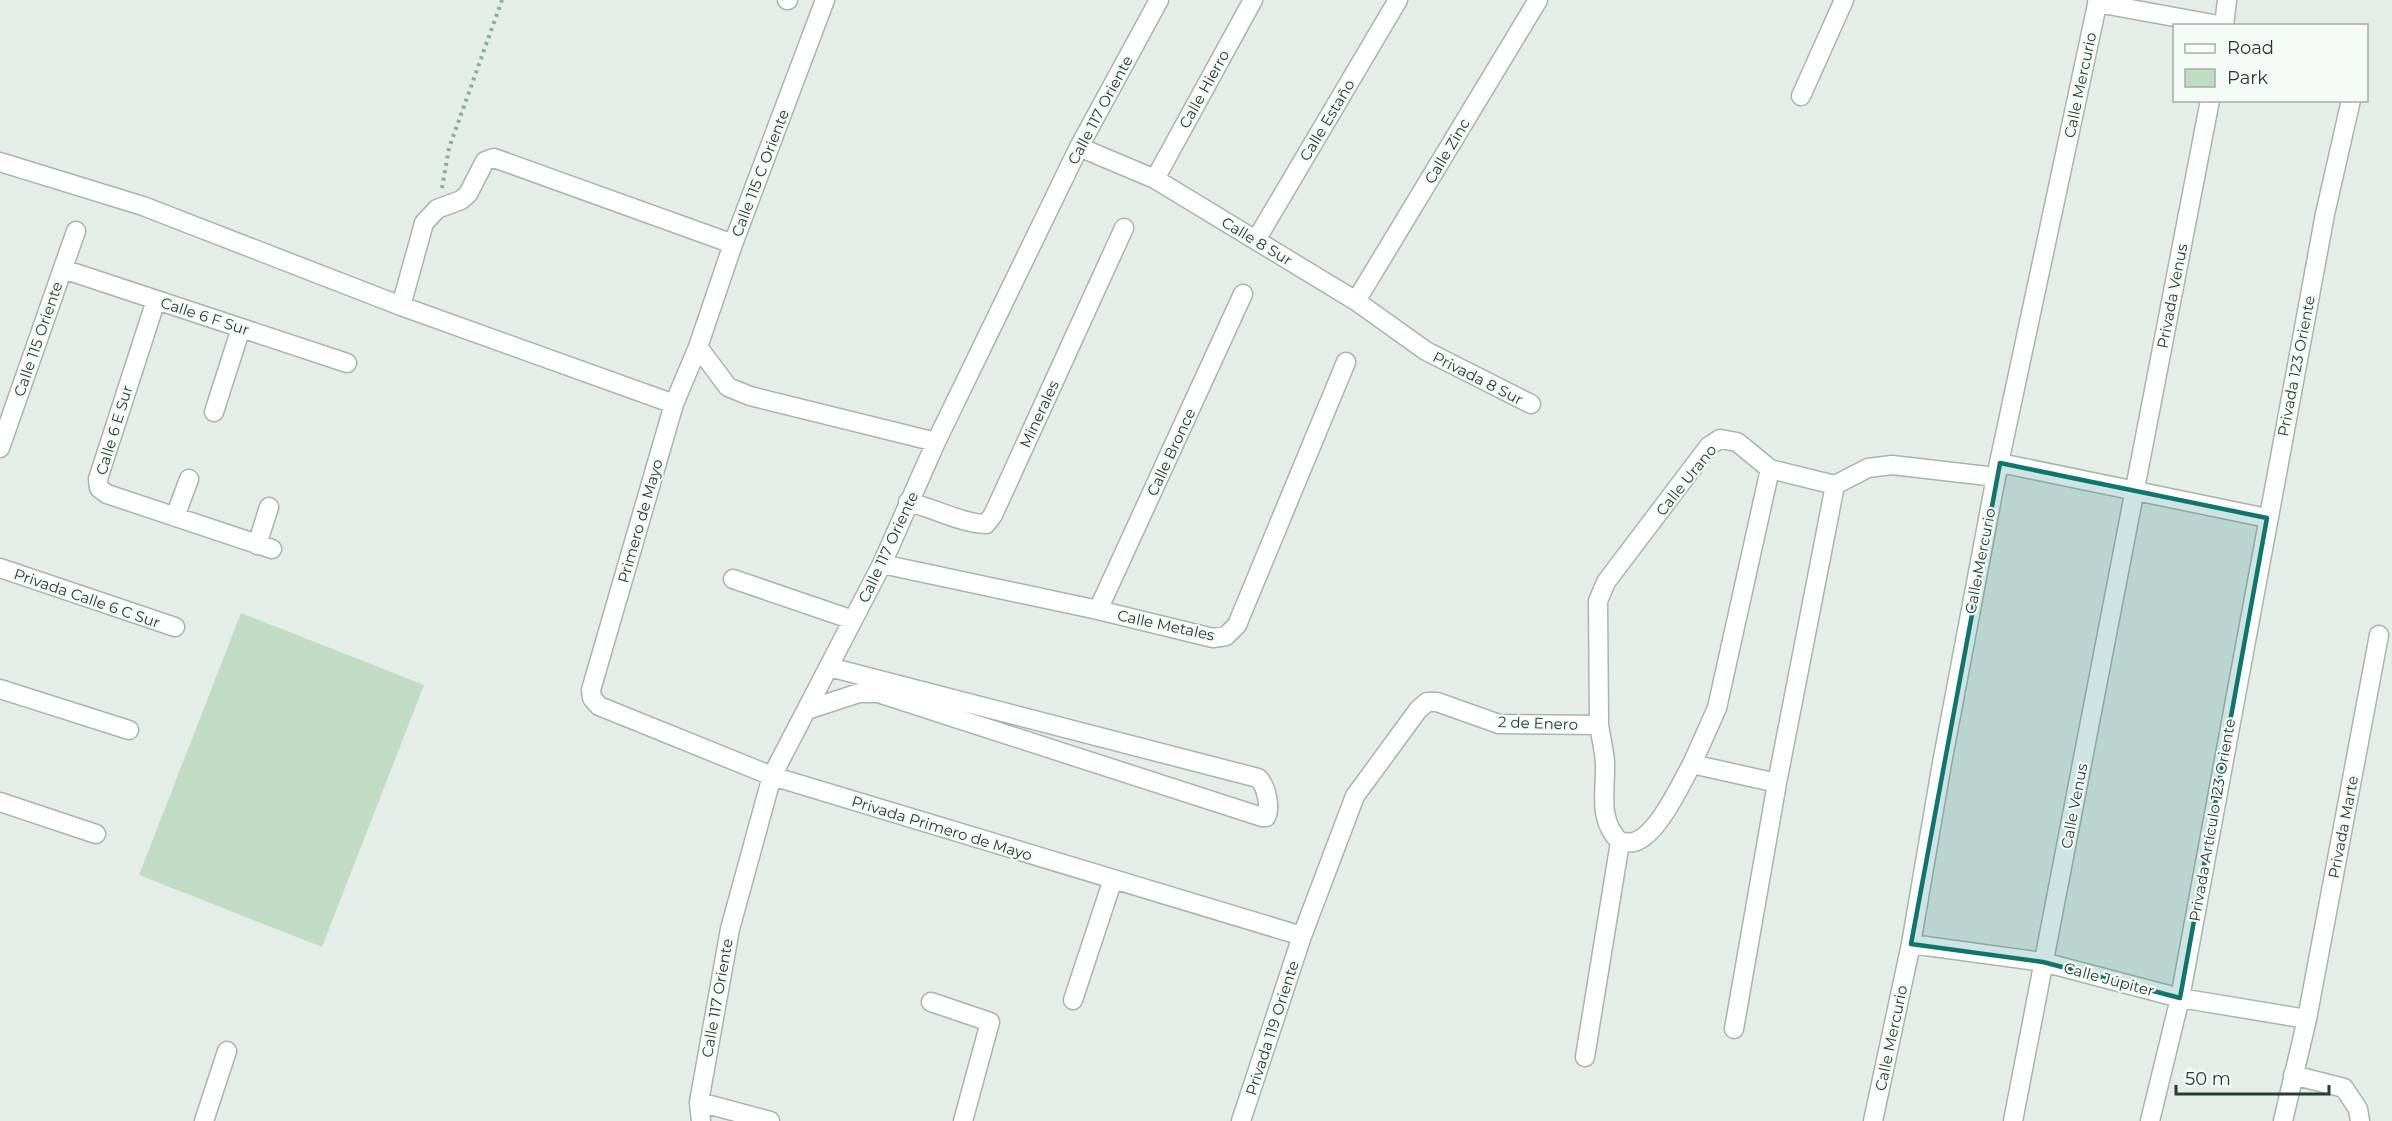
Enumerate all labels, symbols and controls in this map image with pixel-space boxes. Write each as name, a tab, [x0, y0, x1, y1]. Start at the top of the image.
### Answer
legend	[2173, 24, 2368, 102]
street label: Calle Mercurio	[2060, 30, 2100, 140]
text: Road	[2227, 37, 2274, 59]
street label: Calle Hierro	[1175, 46, 1233, 132]
street label: Calle 117 Oriente	[1063, 52, 1137, 168]
text: Park	[2227, 67, 2268, 89]
street label: Calle Estaño	[1295, 76, 1359, 164]
street label: Calle 115 C Oriente	[727, 107, 793, 239]
street label: Calle Zinc	[1420, 115, 1474, 187]
street label: Calle 8 Sur	[1218, 212, 1296, 270]
street label: Privada Venus	[2153, 242, 2191, 350]
street label: Calle 115 Oriente	[9, 279, 67, 399]
street label: Calle 6 F Sur	[158, 293, 252, 339]
street label: Privada 123 Oriente	[2273, 294, 2319, 438]
street label: Privada 8 Sur	[1430, 347, 1526, 409]
street label: Minerales	[1015, 377, 1063, 451]
street label: Calle 6 E Sur	[91, 383, 137, 477]
street label: Calle Bronce	[1142, 405, 1200, 499]
street label: Calle Urano	[1652, 441, 1720, 519]
street label: Primero de Mayo	[613, 457, 667, 585]
street label: Calle 117 Oriente	[854, 488, 922, 606]
street label: Calle Mercurio	[1960, 506, 2000, 616]
street label: Privada Calle 6 C Sur	[11, 564, 163, 632]
street label: Calle Metales	[1116, 605, 1216, 645]
street label: 2 de Enero	[1498, 712, 1578, 734]
street label: Privada Artículo 123 Oriente	[2185, 717, 2239, 923]
street label: Calle Venus	[2056, 762, 2092, 850]
street label: Privada Marte	[2324, 774, 2362, 880]
street label: Privada Primero de Mayo	[849, 791, 1035, 865]
street label: Calle 117 Oriente	[697, 937, 737, 1059]
street label: Privada 119 Oriente	[1241, 958, 1303, 1098]
street label: Calle Júpiter	[2062, 958, 2156, 1000]
street label: Calle Mercurio	[1871, 983, 1911, 1093]
scale bar	[2176, 1058, 2329, 1096]
text: 50 m	[2185, 1068, 2231, 1090]

